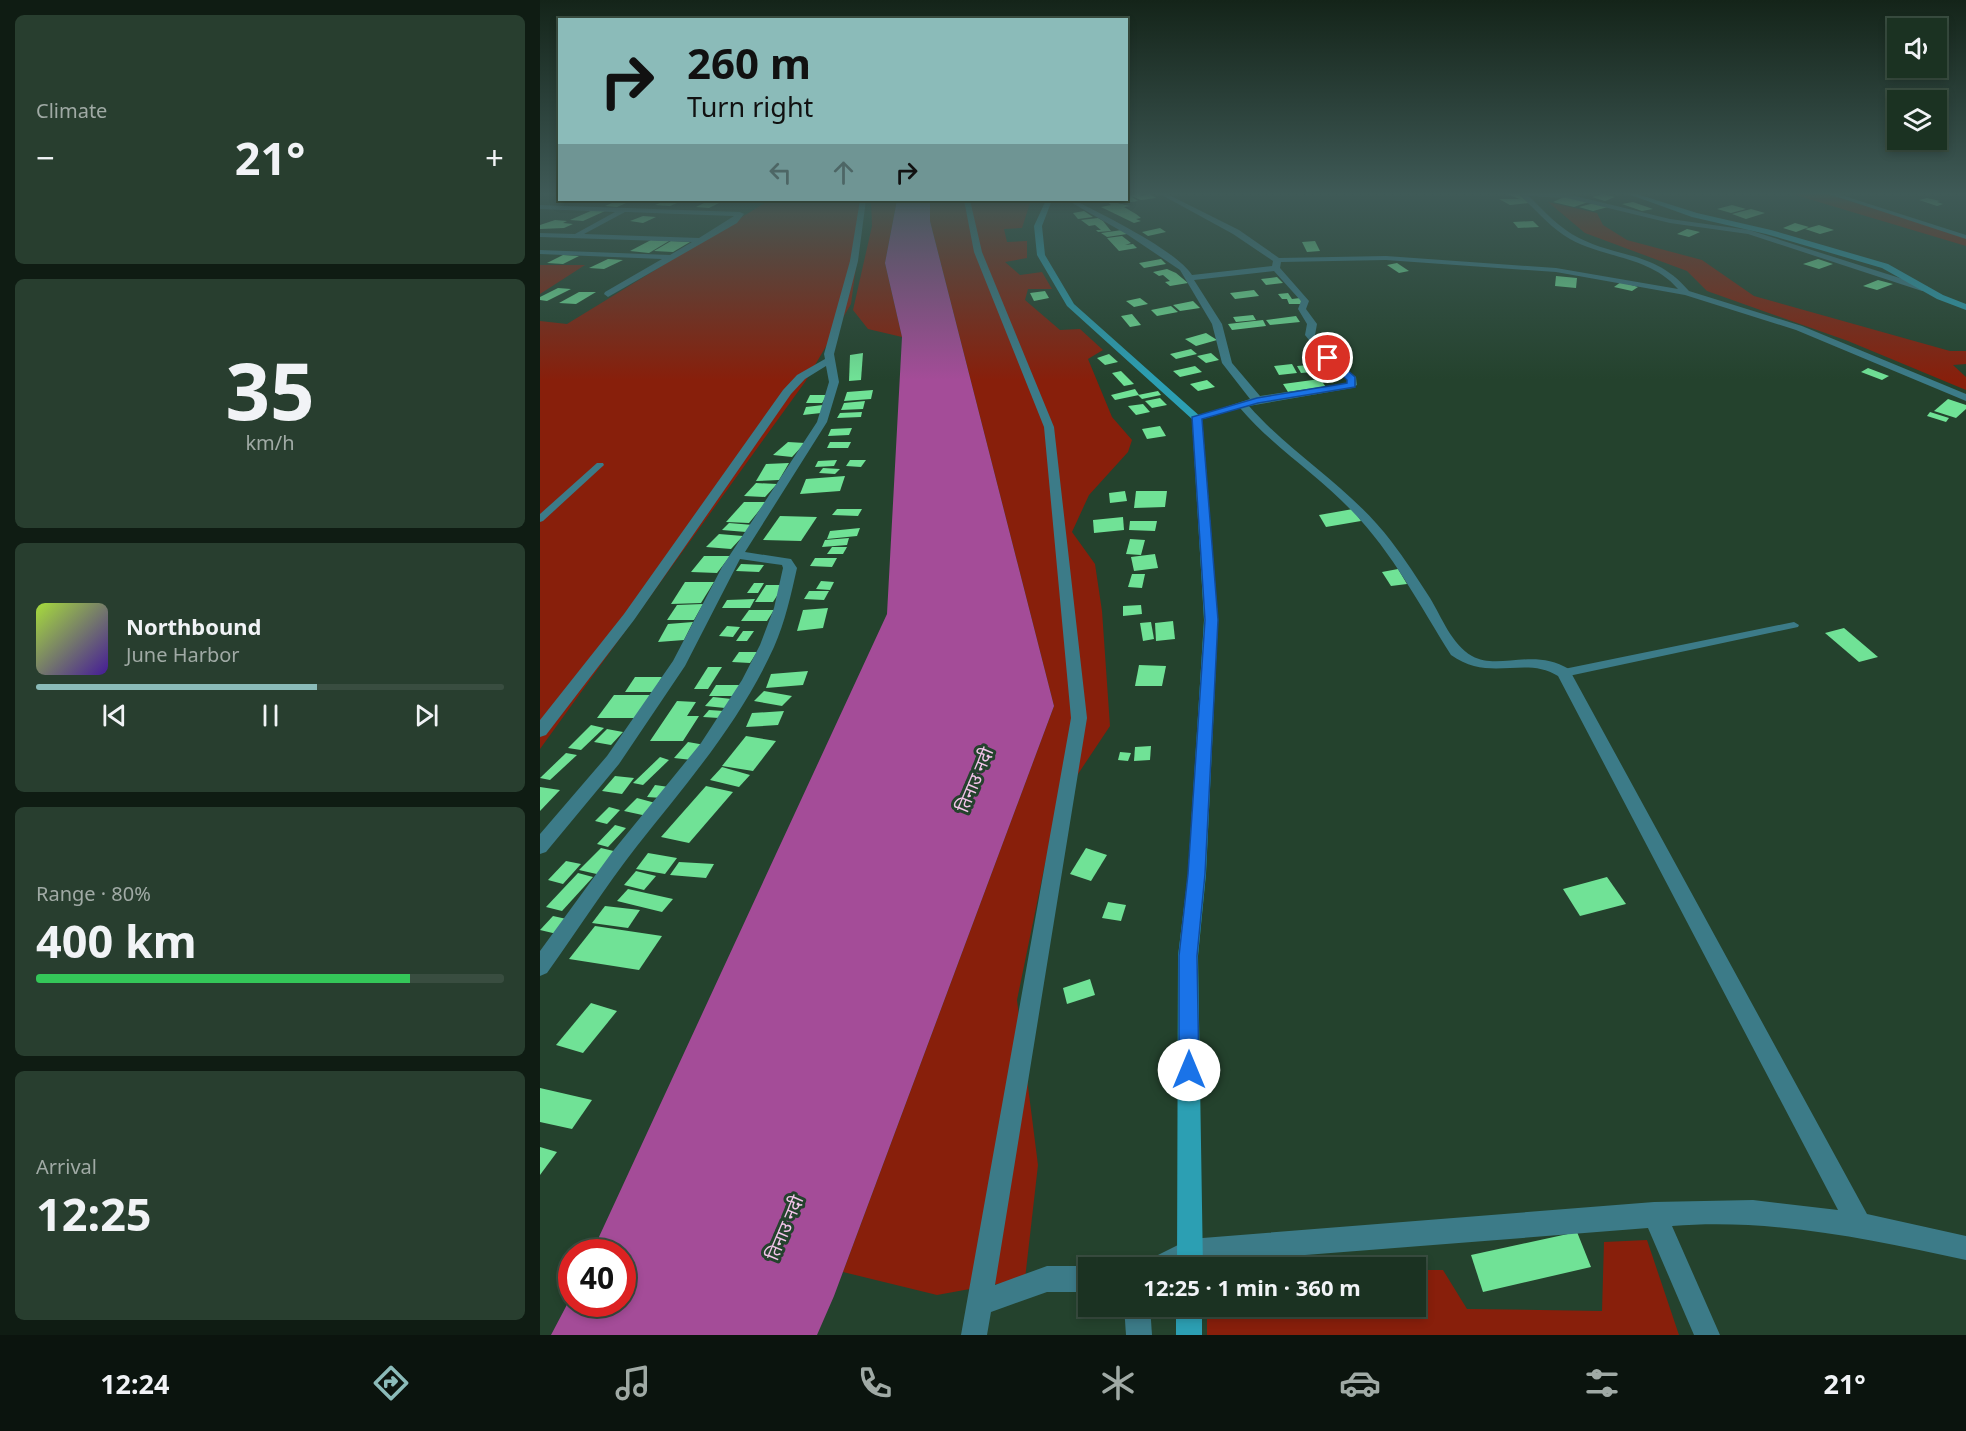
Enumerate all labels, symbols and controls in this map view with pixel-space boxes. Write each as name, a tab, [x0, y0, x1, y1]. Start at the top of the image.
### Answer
map controls	[1887, 18, 1947, 150]
button: sound	[1887, 18, 1947, 78]
text: 260 m	[687, 34, 811, 91]
icon: right	[588, 42, 666, 120]
text: Turn right	[687, 88, 813, 125]
button: layers	[1887, 90, 1947, 150]
text: Climate	[36, 97, 107, 124]
text: 21°	[235, 127, 305, 188]
text: −	[36, 135, 55, 180]
text: +	[485, 135, 504, 180]
icon: left	[764, 156, 797, 189]
icon: ahead	[827, 156, 860, 189]
icon: right	[890, 156, 923, 189]
pin	[1302, 332, 1353, 383]
text: 35	[225, 337, 315, 443]
icon: arrive	[1311, 341, 1344, 374]
text: km/h	[245, 429, 295, 456]
text: Northbound	[126, 611, 261, 641]
text: June Harbor	[126, 641, 240, 668]
icon: previous	[98, 699, 131, 732]
icon: pause	[254, 699, 287, 732]
icon: next	[410, 699, 443, 732]
water label: तिनाउ नदी	[950, 743, 999, 816]
text: Range · 80%	[36, 880, 151, 907]
text: 400 km	[36, 910, 197, 971]
position arrow	[1157, 1038, 1221, 1102]
text: Arrival	[36, 1153, 97, 1180]
text: 12:25	[36, 1183, 152, 1244]
water label: तिनाउ नदी	[760, 1191, 809, 1264]
speed limit sign: 40	[558, 1239, 636, 1317]
text: 12:25 · 1 min · 360 m	[1143, 1272, 1361, 1302]
icon: directions	[370, 1362, 412, 1404]
icon: music	[612, 1362, 654, 1404]
icon: phone	[854, 1362, 896, 1404]
icon: climate	[1097, 1362, 1139, 1404]
icon: car	[1339, 1362, 1381, 1404]
icon: filters	[1581, 1362, 1623, 1404]
text: 12:24	[100, 1365, 170, 1402]
text: 21°	[1823, 1365, 1866, 1402]

